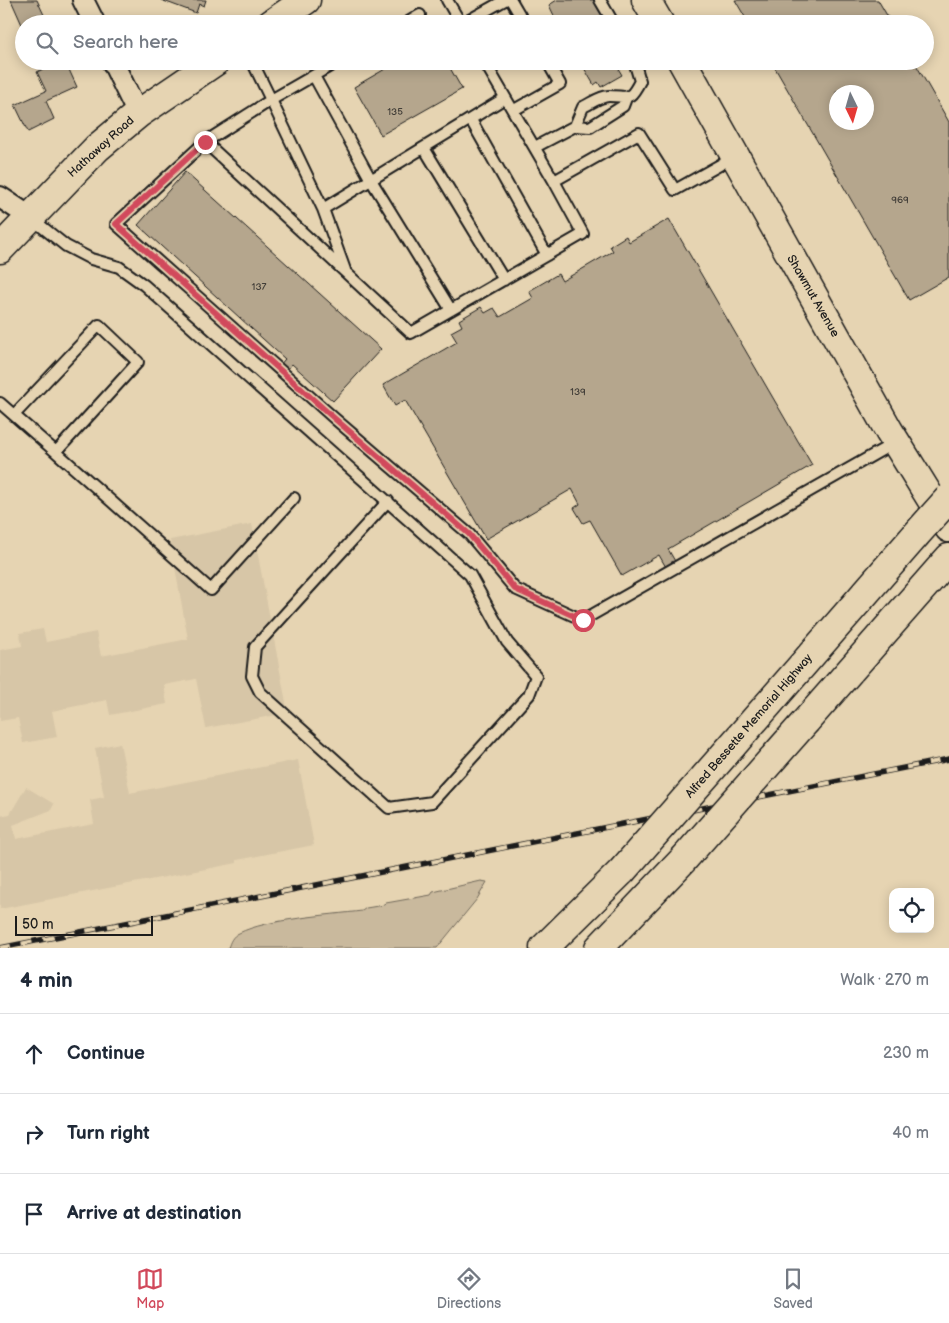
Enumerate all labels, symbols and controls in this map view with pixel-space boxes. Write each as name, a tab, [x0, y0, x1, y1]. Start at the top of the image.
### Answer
search box	[15, 15, 934, 70]
icon: search	[33, 29, 61, 57]
text: Search here	[73, 31, 178, 54]
north arrow	[829, 85, 874, 130]
house number: 135	[387, 106, 403, 118]
street label: Hathaway Road	[65, 113, 137, 181]
route end	[194, 131, 217, 154]
house number: 969	[891, 194, 909, 206]
street label: Shawmut Avenue	[783, 252, 843, 340]
house number: 137	[252, 281, 267, 293]
house number: 139	[570, 386, 586, 398]
route start	[572, 609, 595, 632]
street label: Alfred Bessette Memorial Highway	[682, 650, 816, 801]
map controls	[889, 888, 934, 933]
button: locate	[889, 888, 934, 933]
scale bar	[15, 913, 152, 936]
text: 50 m	[22, 916, 54, 933]
text: 4 min	[20, 968, 73, 993]
text: Walk · 270 m	[840, 971, 929, 990]
icon: ahead	[20, 1040, 48, 1068]
text: Continue	[67, 1042, 145, 1065]
text: 230 m	[883, 1044, 929, 1063]
icon: right	[20, 1120, 48, 1148]
text: Turn right	[67, 1122, 150, 1145]
text: 40 m	[892, 1124, 929, 1143]
icon: arrive	[20, 1200, 48, 1228]
text: Arrive at destination	[67, 1202, 242, 1225]
tab: Map	[136, 1265, 164, 1312]
tab: Directions	[437, 1265, 501, 1312]
tab: Saved	[773, 1265, 813, 1312]

